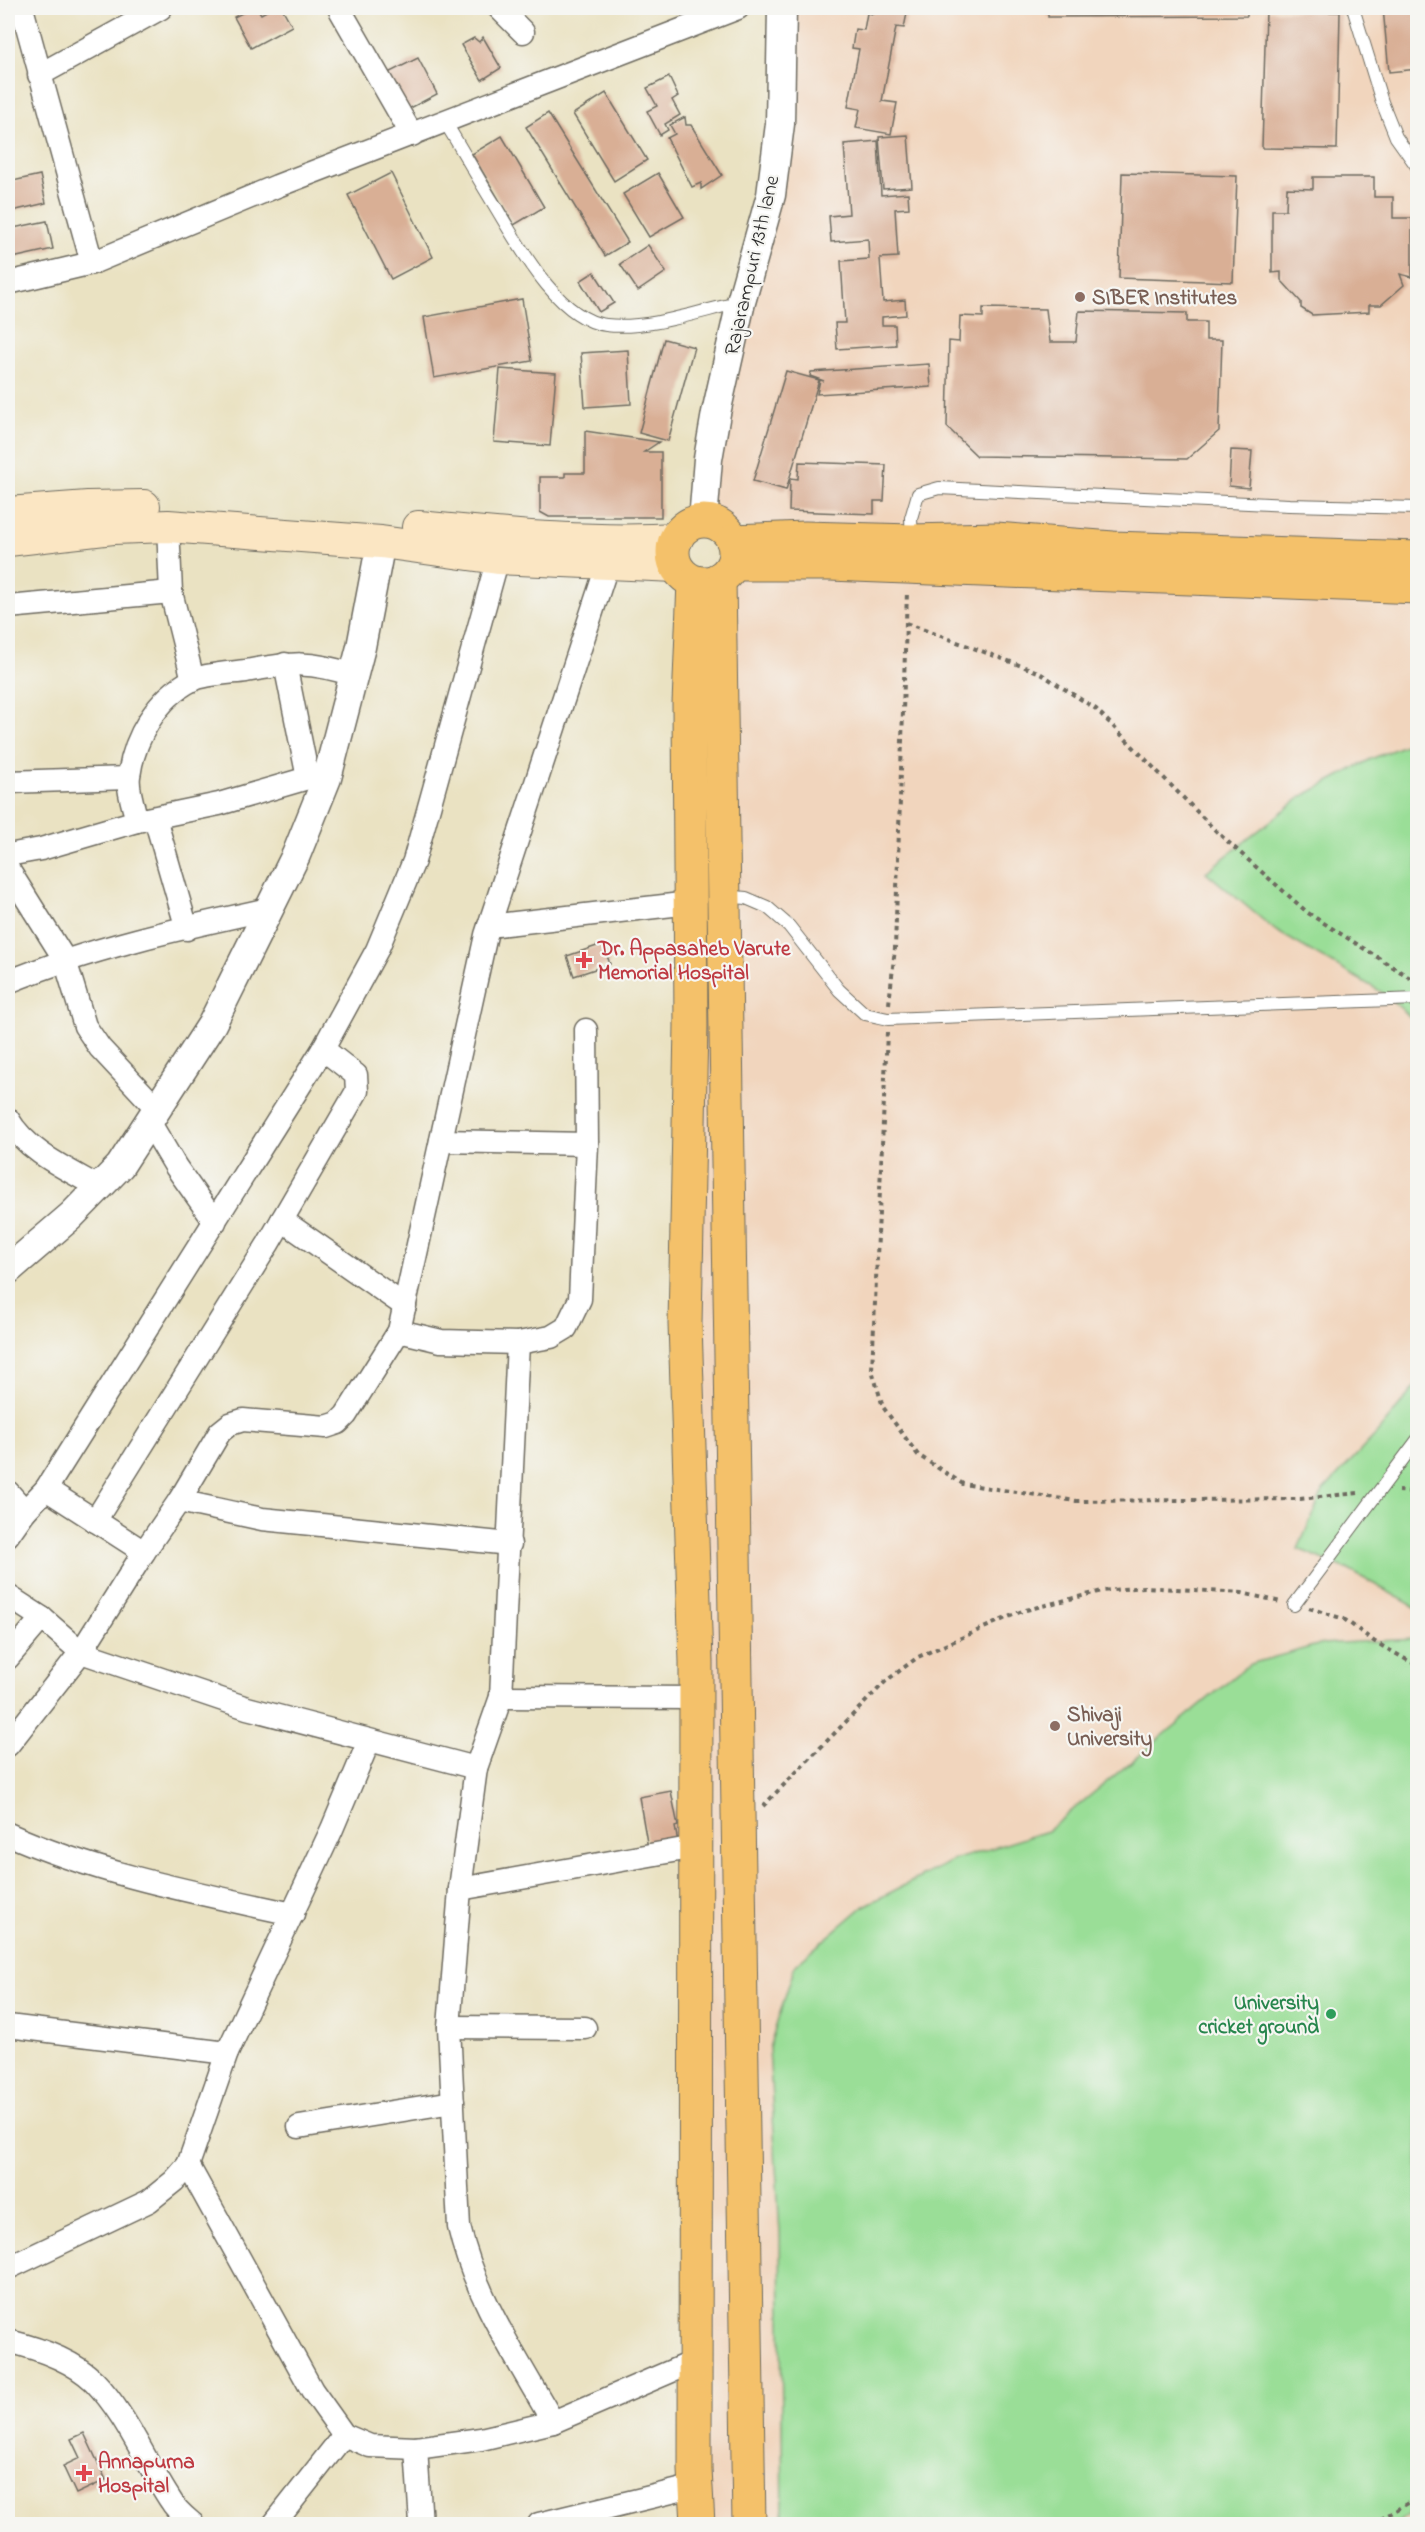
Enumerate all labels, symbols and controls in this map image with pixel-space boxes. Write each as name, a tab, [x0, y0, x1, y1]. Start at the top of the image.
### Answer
street label: Rajarampuri 13th lane	[718, 172, 788, 358]
place label: SIBER Institutes	[1092, 284, 1237, 314]
marker: SIBER Institutes	[1073, 290, 1087, 304]
place label: Dr. Appasaheb Varute Memorial Hospital	[597, 935, 791, 989]
marker: Dr. Appasaheb Varute Memorial Hospital	[575, 951, 593, 969]
place label: Shivaji University	[1067, 1701, 1153, 1757]
marker: Shivaji University	[1048, 1719, 1062, 1733]
place label: University cricket ground	[1198, 1989, 1319, 2045]
marker: University cricket ground	[1324, 2007, 1338, 2021]
place label: Annapurna Hospital	[98, 2448, 195, 2502]
marker: Annapurna Hospital	[75, 2464, 93, 2482]

